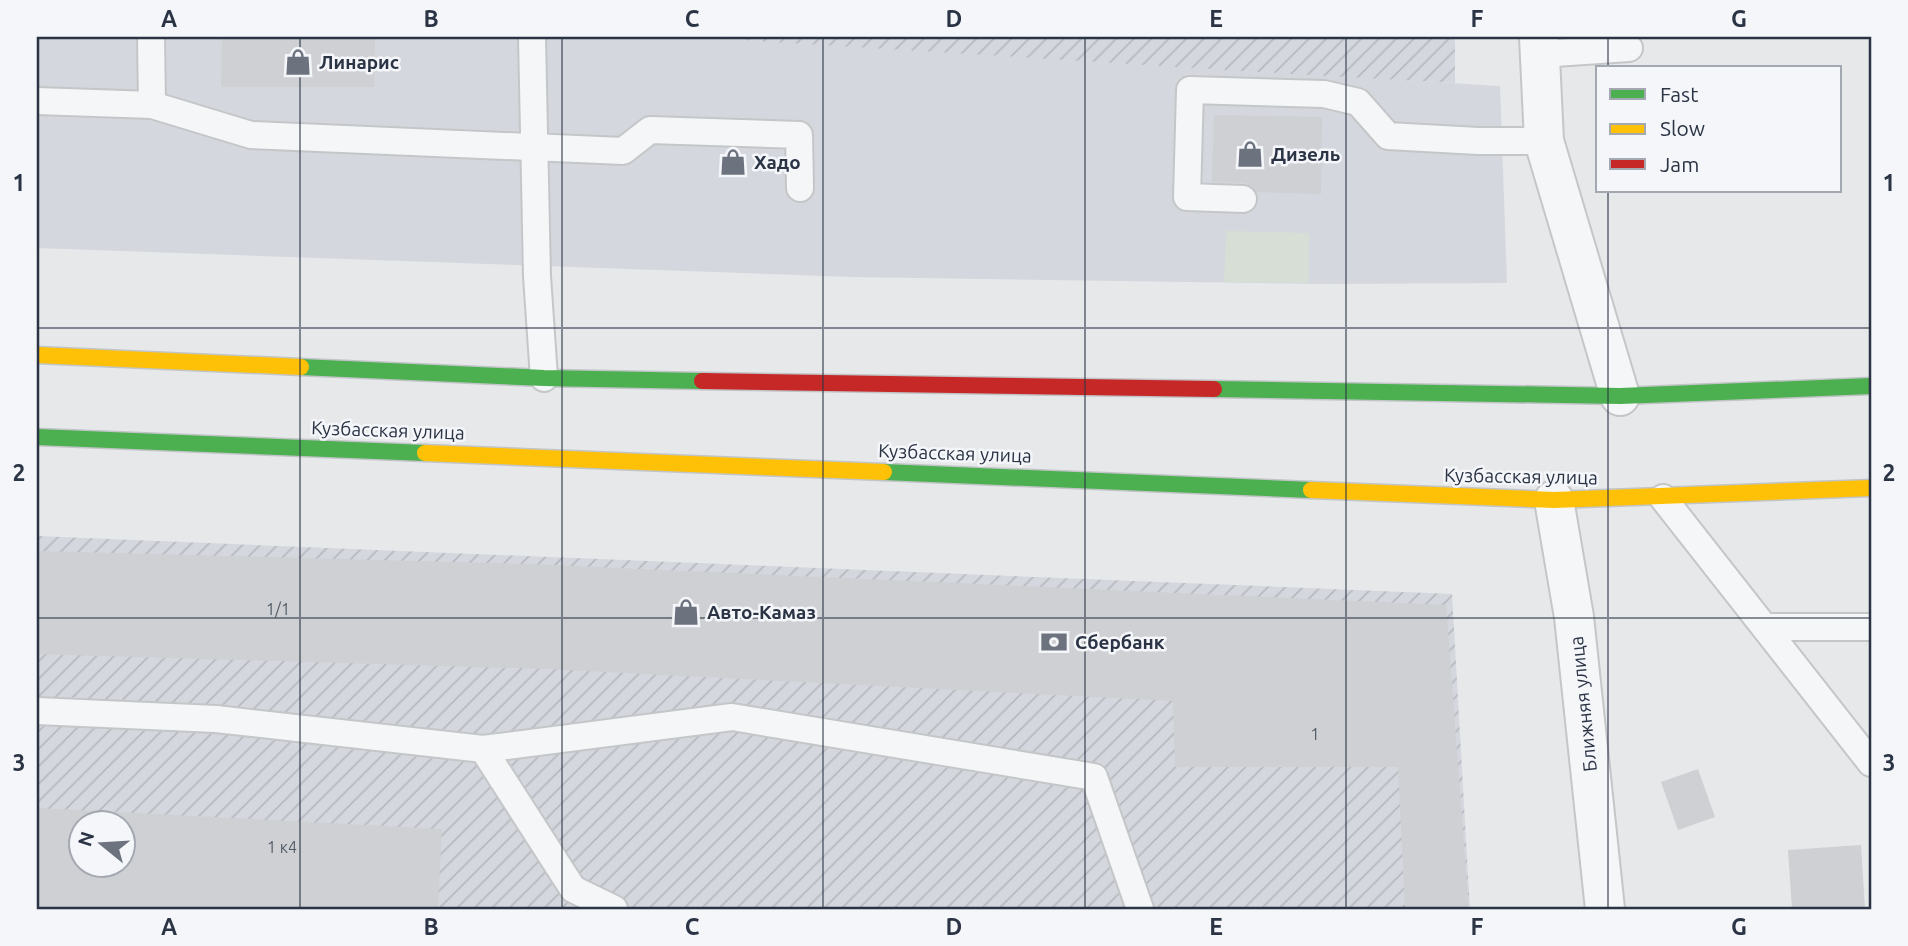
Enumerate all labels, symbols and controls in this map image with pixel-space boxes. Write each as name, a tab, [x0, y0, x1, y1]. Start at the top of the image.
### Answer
text: A	[161, 6, 177, 31]
text: B	[423, 6, 439, 31]
text: C	[685, 6, 700, 31]
text: D	[946, 6, 962, 31]
text: E	[1209, 6, 1223, 31]
text: F	[1471, 6, 1484, 31]
text: G	[1731, 6, 1747, 31]
shop icon: Линарис	[283, 47, 313, 77]
place label: Линарис	[319, 51, 399, 73]
legend	[1596, 66, 1842, 192]
text: Fast	[1660, 82, 1698, 106]
text: Slow	[1660, 116, 1705, 140]
shop icon: Дизель	[1235, 139, 1265, 169]
place label: Дизель	[1271, 143, 1340, 165]
shop icon: Хадо	[718, 147, 748, 177]
place label: Хадо	[754, 151, 801, 173]
text: Jam	[1660, 152, 1699, 176]
text: 1	[13, 170, 25, 195]
text: 1	[1883, 170, 1895, 195]
street label: Кузбасская улица	[311, 416, 465, 444]
street label: Кузбасская улица	[878, 439, 1032, 467]
text: 2	[13, 460, 25, 485]
text: 2	[1883, 460, 1895, 485]
street label: Кузбасская улица	[1444, 464, 1598, 488]
shop icon: Авто-Камаз	[671, 597, 701, 627]
house number: 1/1	[266, 600, 290, 618]
place label: Авто-Камаз	[707, 601, 816, 623]
bank icon: Сбербанк	[1039, 627, 1069, 657]
place label: Сбербанк	[1075, 631, 1165, 653]
street label: Ближняя улица	[1565, 635, 1601, 773]
house number: 1	[1310, 725, 1320, 743]
text: 3	[13, 750, 25, 775]
text: 3	[1883, 750, 1895, 775]
north arrow	[66, 810, 136, 880]
text: N	[73, 829, 98, 849]
house number: 1 к4	[267, 838, 297, 856]
text: A	[161, 914, 177, 939]
text: B	[423, 914, 439, 939]
text: C	[685, 914, 700, 939]
text: D	[946, 914, 962, 939]
text: E	[1209, 914, 1223, 939]
text: F	[1471, 914, 1484, 939]
text: G	[1731, 914, 1747, 939]

